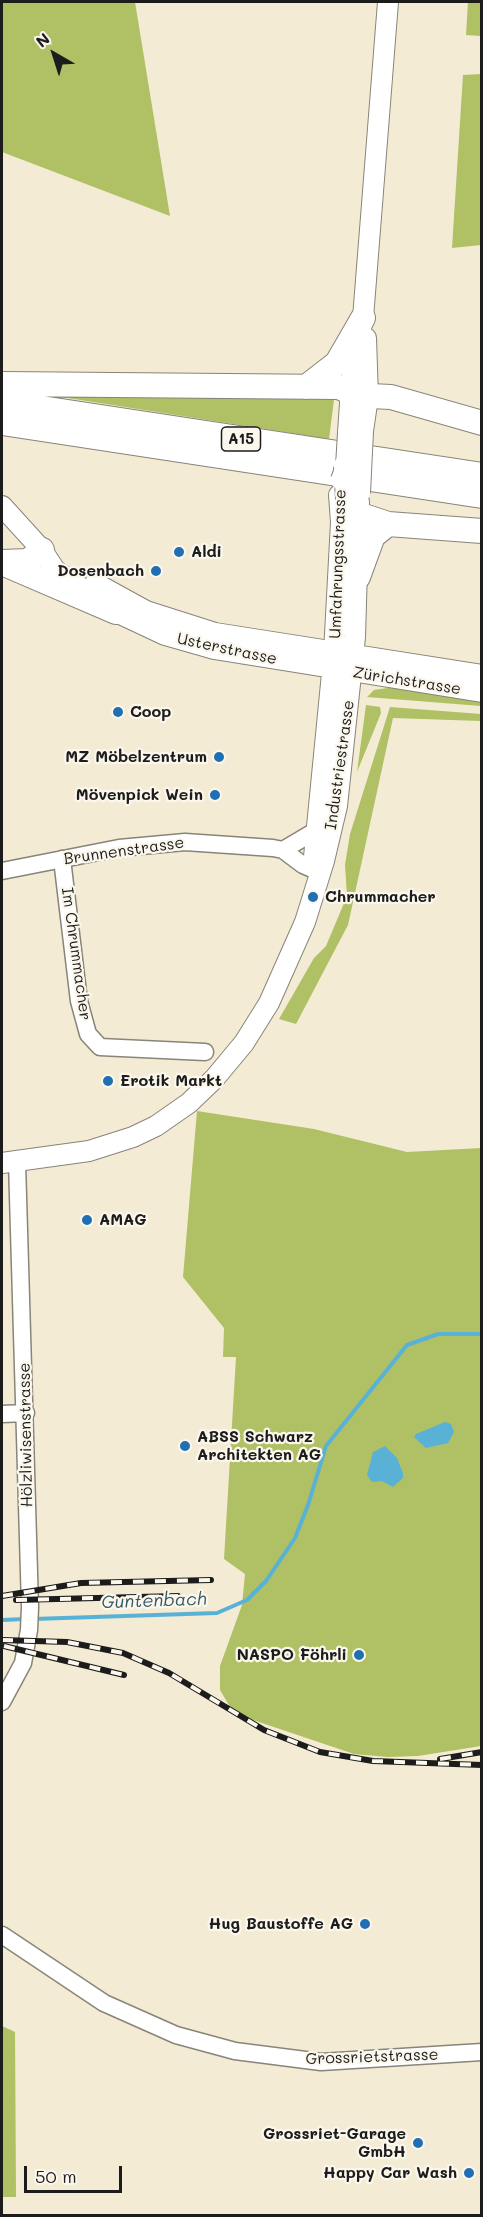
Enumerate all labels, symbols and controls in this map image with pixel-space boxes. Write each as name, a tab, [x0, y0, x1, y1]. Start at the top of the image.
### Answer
north arrow	[24, 24, 84, 84]
text: N	[31, 28, 54, 52]
road number: A15	[222, 427, 260, 451]
street label: Umfahrungsstrasse	[326, 489, 350, 639]
place label: Aldi	[191, 542, 222, 562]
marker: Aldi	[172, 545, 186, 559]
place label: Dosenbach	[57, 561, 144, 581]
marker: Dosenbach	[149, 564, 163, 578]
street label: Usterstrasse	[175, 629, 279, 669]
street label: Zürichstrasse	[352, 663, 462, 699]
street label: Industriestrasse	[321, 699, 359, 831]
place label: Coop	[130, 702, 171, 722]
marker: Coop	[111, 705, 125, 719]
place label: MZ Möbelzentrum	[65, 747, 207, 767]
marker: MZ Möbelzentrum	[212, 750, 226, 764]
place label: Mövenpick Wein	[76, 785, 203, 805]
marker: Mövenpick Wein	[208, 788, 222, 802]
street label: Brunnenstrasse	[63, 833, 185, 869]
street label: Im Chrummacher	[57, 886, 95, 1022]
place label: Chrummacher	[325, 887, 436, 907]
marker: Chrummacher	[306, 890, 320, 904]
place label: Erotik Markt	[120, 1071, 222, 1091]
marker: Erotik Markt	[101, 1074, 115, 1088]
place label: AMAG	[99, 1210, 147, 1230]
marker: AMAG	[80, 1213, 94, 1227]
street label: Hölzliwisenstrasse	[15, 1362, 37, 1508]
place label: ABSS Schwarz Architekten AG	[197, 1427, 321, 1465]
marker: ABSS Schwarz Architekten AG	[178, 1439, 192, 1453]
water label: Guntenbach	[101, 1588, 207, 1614]
place label: NASPO Föhrli	[237, 1645, 347, 1665]
marker: NASPO Föhrli	[352, 1648, 366, 1662]
place label: Hug Baustoffe AG	[209, 1914, 353, 1934]
marker: Hug Baustoffe AG	[358, 1917, 372, 1931]
street label: Grossrietstrasse	[305, 2045, 439, 2069]
place label: Grossriet-Garage GmbH	[263, 2124, 406, 2162]
marker: Grossriet-Garage GmbH	[411, 2136, 425, 2150]
scale bar	[27, 2154, 124, 2192]
place label: Happy Car Wash	[323, 2163, 457, 2183]
text: 50 m	[35, 2164, 77, 2188]
marker: Happy Car Wash	[462, 2166, 476, 2180]

